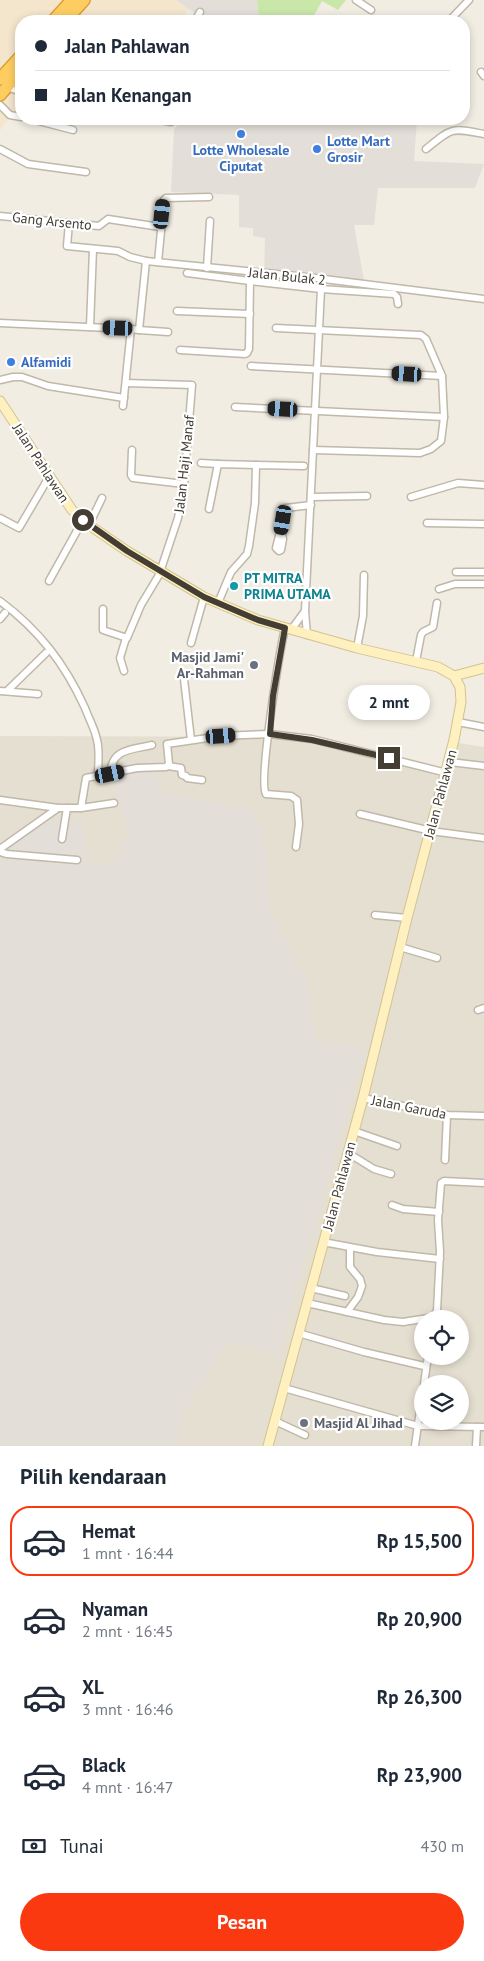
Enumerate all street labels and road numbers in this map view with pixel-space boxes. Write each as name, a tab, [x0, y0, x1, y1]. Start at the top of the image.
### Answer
street label: Gang Arsento	[11, 208, 93, 234]
street label: Jalan Bulak 2	[246, 263, 327, 289]
street label: Jalan Haji Manaf	[170, 414, 198, 515]
street label: Jalan Pahlawan	[8, 419, 73, 506]
street label: Jalan Pahlawan	[419, 748, 461, 841]
street label: Jalan Garuda	[369, 1091, 448, 1123]
street label: Jalan Pahlawan	[318, 1140, 360, 1233]

